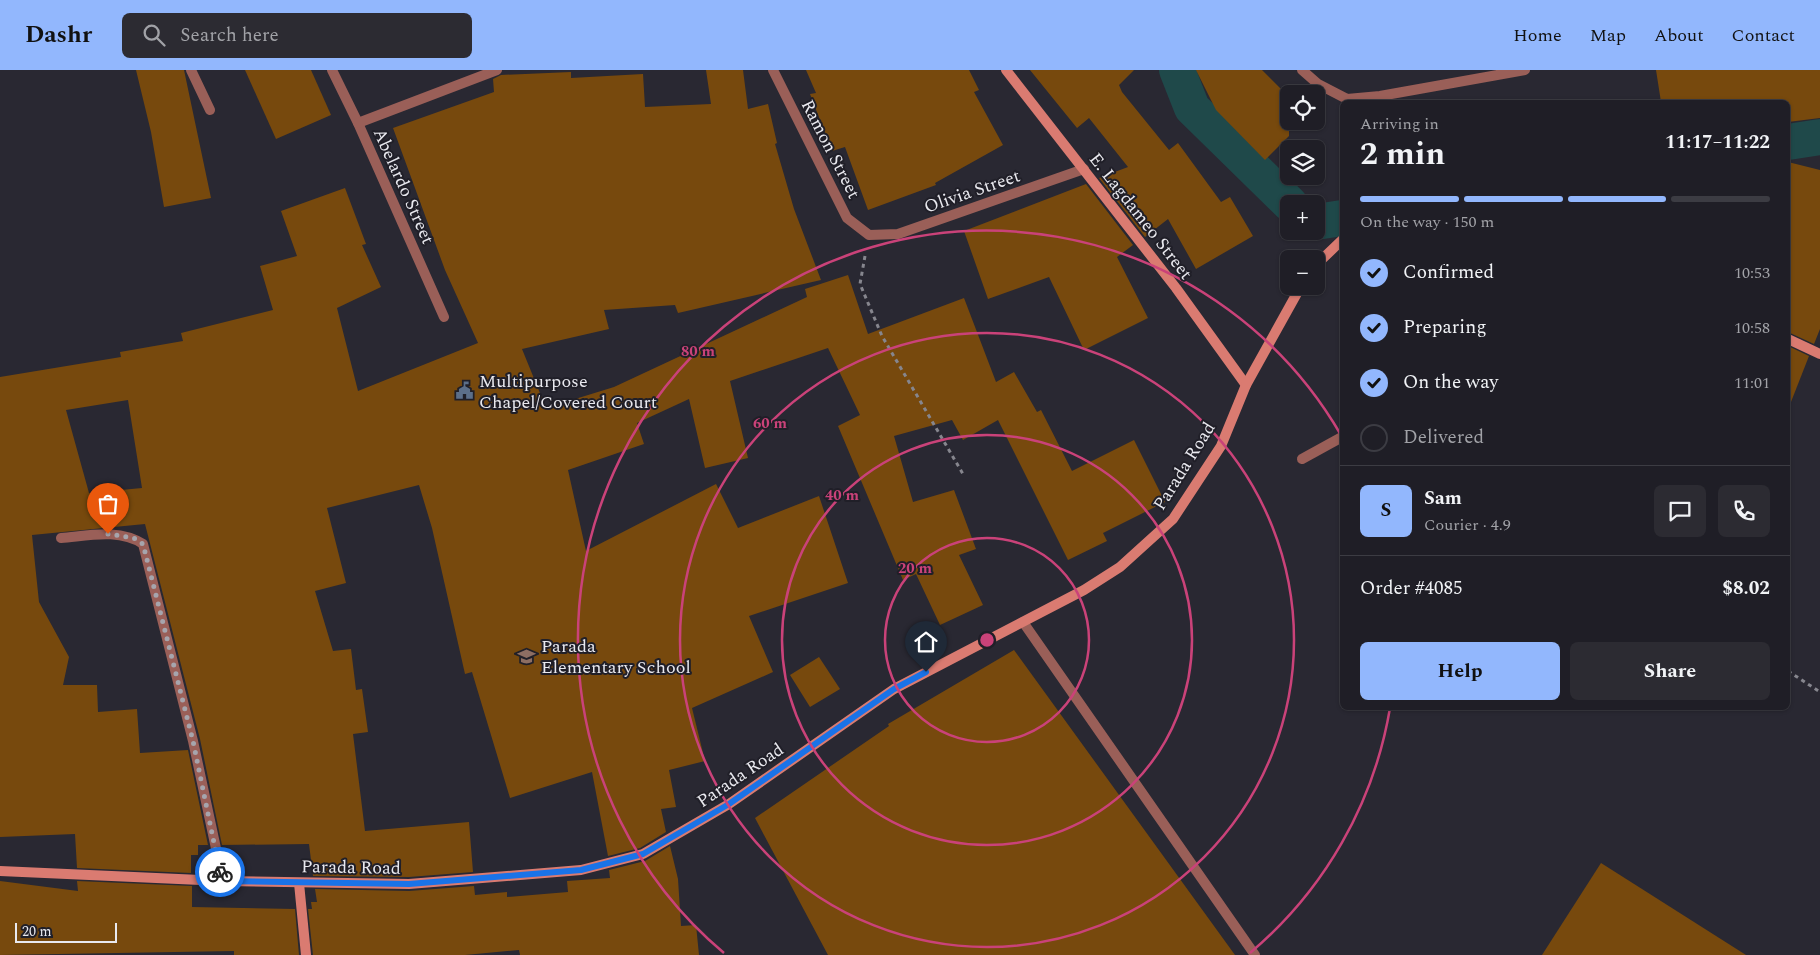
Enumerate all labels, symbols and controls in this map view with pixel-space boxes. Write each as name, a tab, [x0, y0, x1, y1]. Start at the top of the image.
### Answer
search box	[122, 13, 472, 58]
text: Dashr	[25, 17, 92, 53]
icon: search	[140, 21, 168, 49]
text: Search here	[180, 21, 279, 50]
text: Home	[1513, 22, 1562, 49]
text: Map	[1590, 22, 1626, 49]
text: About	[1654, 22, 1704, 49]
text: Contact	[1732, 22, 1795, 49]
map controls	[1280, 85, 1325, 295]
button: locate	[1280, 85, 1325, 130]
street label: Ramon Street	[794, 95, 867, 204]
text: Arriving in	[1360, 112, 1439, 136]
street label: Abelardo Street	[366, 124, 441, 249]
text: 11:17–11:22	[1665, 128, 1770, 157]
text: 2 min	[1360, 130, 1445, 179]
button: layers	[1280, 140, 1325, 185]
street label: E. Lagdameo Street	[1082, 147, 1199, 286]
street label: Olivia Street	[920, 162, 1024, 221]
button: +	[1280, 195, 1325, 240]
text: On the way · 150 m	[1360, 210, 1494, 234]
button: −	[1280, 250, 1325, 295]
text: Confirmed	[1403, 258, 1494, 287]
icon: check	[1360, 259, 1388, 287]
text: 10:53	[1734, 261, 1770, 285]
text: Preparing	[1403, 313, 1487, 342]
icon: check	[1360, 314, 1388, 342]
text: 10:58	[1734, 316, 1770, 340]
text: 80 m	[681, 340, 716, 363]
place label: Multipurpose Chapel/Covered Court	[479, 368, 657, 416]
text: On the way	[1403, 368, 1499, 397]
icon: check	[1360, 369, 1388, 397]
text: 11:01	[1734, 371, 1770, 395]
public building icon: Multipurpose Chapel/Covered Court	[455, 381, 475, 401]
text: 60 m	[753, 412, 788, 435]
street label: Parada Road	[1146, 417, 1222, 516]
text: Delivered	[1403, 423, 1484, 452]
pin	[87, 483, 129, 534]
text: 40 m	[825, 484, 860, 507]
text: Sam	[1424, 484, 1462, 513]
button: chat	[1654, 485, 1706, 537]
button: phone	[1718, 485, 1770, 537]
icon: bag	[94, 490, 122, 518]
text: S	[1381, 496, 1391, 525]
text: Courier · 4.9	[1424, 513, 1511, 537]
text: 20 m	[898, 557, 933, 580]
text: Order #4085	[1360, 574, 1463, 603]
text: $8.02	[1722, 574, 1770, 603]
pin	[905, 621, 947, 672]
icon: home	[912, 628, 940, 656]
centre of rings	[978, 631, 996, 649]
place label: Parada Elementary School	[541, 633, 691, 681]
button: Help	[1360, 642, 1560, 700]
button: Share	[1570, 642, 1770, 700]
school or university icon: Parada Elementary School	[517, 646, 537, 666]
street label: Parada Road	[691, 736, 789, 815]
courier	[195, 847, 245, 897]
street label: Parada Road	[301, 853, 401, 882]
icon: bike	[206, 858, 234, 886]
scale bar	[15, 920, 118, 943]
text: 20 m	[22, 921, 52, 942]

